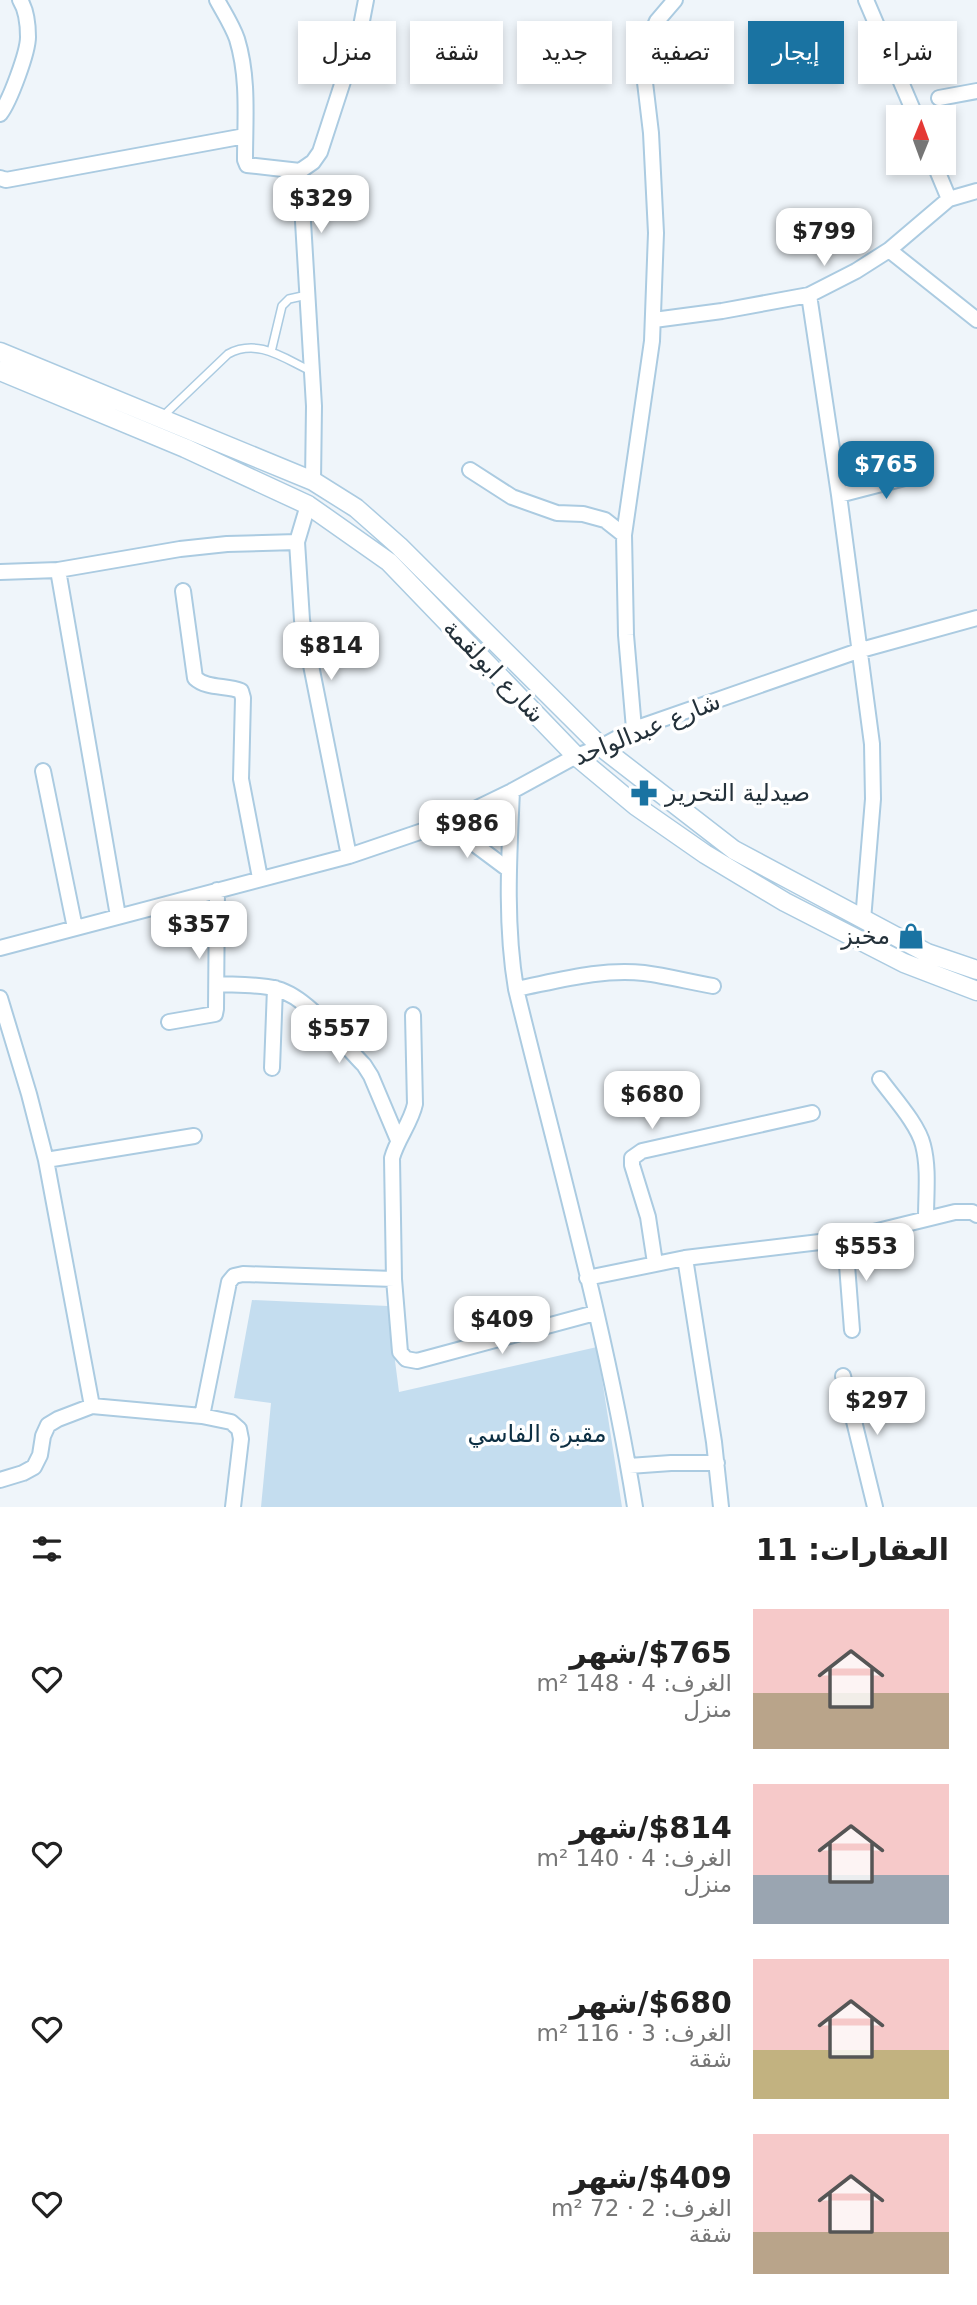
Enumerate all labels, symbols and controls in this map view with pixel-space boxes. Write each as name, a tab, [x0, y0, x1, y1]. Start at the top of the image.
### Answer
chip: منزل	[298, 21, 396, 84]
chip: شقة	[410, 21, 503, 84]
chip: جديد	[517, 21, 612, 84]
chip: تصفية	[626, 21, 734, 84]
chip: إيجار	[748, 21, 844, 84]
chip: شراء	[858, 21, 957, 84]
north arrow	[886, 105, 956, 175]
map controls	[886, 105, 956, 175]
pin: $329	[280, 176, 362, 235]
text: $329	[289, 185, 353, 211]
pin: $799	[783, 208, 865, 268]
text: $799	[792, 218, 856, 244]
pin: $765	[845, 442, 927, 501]
text: $765	[854, 451, 918, 477]
street label: شارع ابولقمة	[438, 613, 550, 729]
pin: $814	[290, 622, 372, 682]
text: $814	[299, 632, 363, 658]
street label: شارع عبدالواحد	[570, 687, 724, 771]
pharmacy icon: صيدلية التحرير	[629, 778, 659, 808]
place label: صيدلية التحرير	[664, 779, 810, 807]
pin: $986	[426, 800, 508, 860]
text: $986	[435, 810, 499, 836]
pin: $357	[158, 902, 240, 961]
text: $357	[167, 911, 231, 937]
shop icon: مخبز	[896, 921, 926, 951]
place label: مخبز	[840, 922, 890, 950]
pin: $557	[298, 1006, 380, 1065]
text: $557	[307, 1015, 371, 1041]
pin: $680	[611, 1072, 693, 1131]
text: $680	[620, 1081, 684, 1107]
pin: $553	[825, 1224, 907, 1283]
text: $553	[834, 1233, 898, 1259]
pin: $409	[461, 1296, 543, 1356]
text: $409	[470, 1306, 534, 1332]
pin: $297	[836, 1378, 918, 1437]
text: $297	[845, 1387, 909, 1413]
park label: مقبرة الفاسي	[467, 1420, 607, 1448]
icon: filters	[28, 1530, 66, 1568]
text: العقارات: 11	[756, 1532, 949, 1567]
text: $765/شهر	[570, 1635, 732, 1670]
icon: home	[809, 1637, 893, 1721]
icon: heart	[28, 1660, 66, 1698]
text: الغرف: 4 · 148 m²	[536, 1670, 732, 1696]
text: منزل	[683, 1696, 732, 1722]
text: $814/شهر	[570, 1810, 732, 1845]
icon: home	[809, 1812, 893, 1896]
icon: heart	[28, 1835, 66, 1873]
text: الغرف: 4 · 140 m²	[536, 1845, 732, 1871]
text: منزل	[683, 1871, 732, 1897]
text: $680/شهر	[570, 1985, 732, 2020]
icon: home	[809, 1987, 893, 2071]
icon: heart	[28, 2010, 66, 2048]
text: الغرف: 3 · 116 m²	[536, 2020, 732, 2046]
text: شقة	[689, 2046, 732, 2072]
text: $409/شهر	[570, 2160, 732, 2195]
icon: home	[809, 2162, 893, 2246]
icon: heart	[28, 2185, 66, 2223]
text: الغرف: 2 · 72 m²	[551, 2195, 732, 2221]
text: شقة	[689, 2221, 732, 2247]

